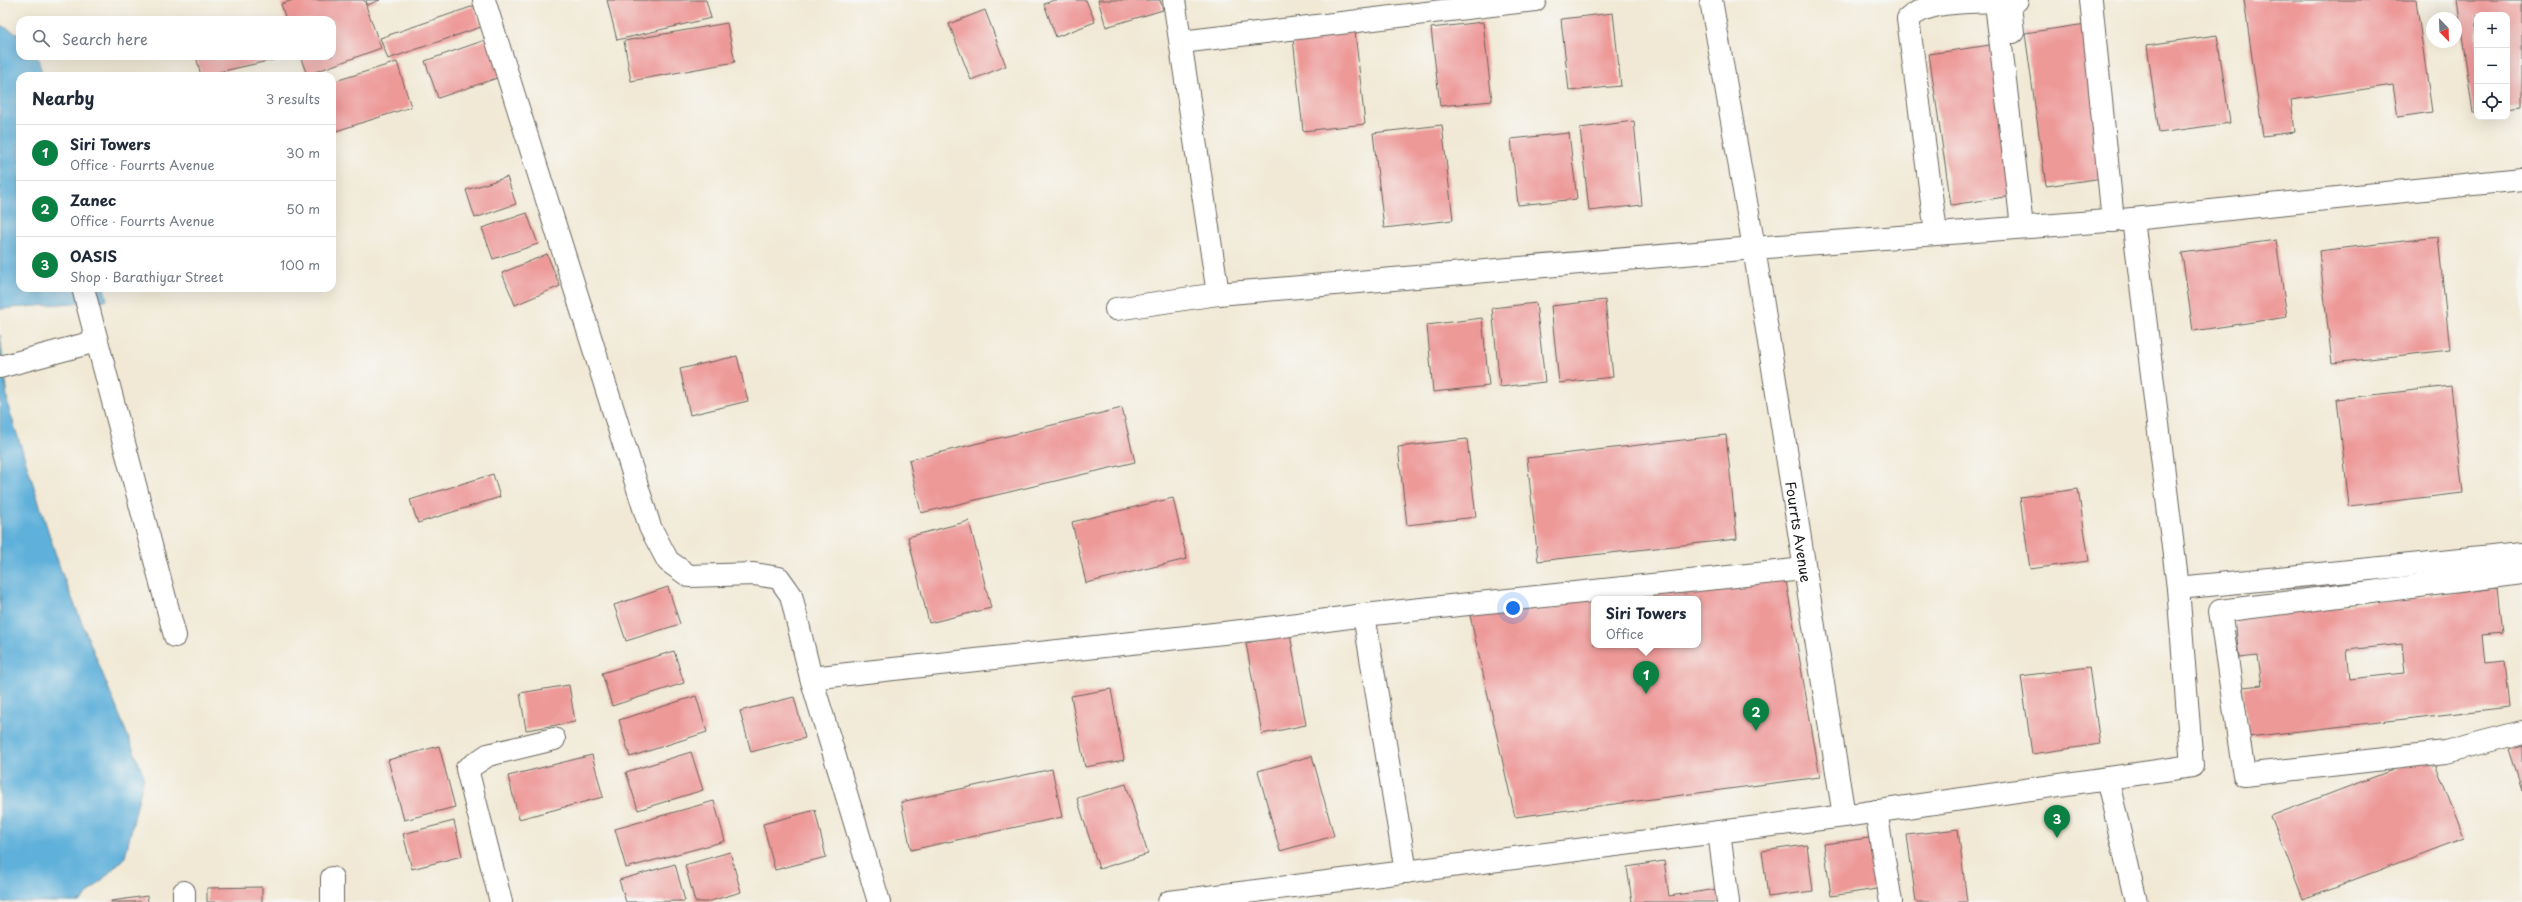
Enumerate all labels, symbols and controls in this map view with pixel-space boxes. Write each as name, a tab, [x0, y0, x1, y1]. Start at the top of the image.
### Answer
north arrow	[2426, 12, 2462, 48]
map controls	[2474, 12, 2510, 120]
button: +	[2474, 12, 2510, 48]
search box	[16, 16, 336, 60]
icon: search	[30, 27, 52, 49]
text: Search here	[62, 27, 148, 50]
button: −	[2474, 48, 2510, 84]
button: locate	[2474, 84, 2510, 120]
text: Nearby	[32, 85, 94, 111]
text: 3 results	[266, 89, 320, 108]
text: Siri Towers	[70, 132, 151, 155]
text: 1	[42, 143, 48, 162]
text: 30 m	[286, 143, 320, 162]
text: Office · Fourrts Avenue	[70, 155, 214, 174]
text: Zanec	[70, 188, 116, 211]
text: 2	[40, 199, 50, 218]
text: 50 m	[286, 199, 320, 218]
text: Office · Fourrts Avenue	[70, 211, 214, 230]
text: OASIS	[70, 244, 117, 267]
text: 3	[41, 255, 49, 274]
text: 100 m	[280, 255, 320, 274]
text: Shop · Barathiyar Street	[70, 267, 223, 286]
street label: Fourrts Avenue	[1781, 480, 1817, 584]
popup	[1591, 596, 1701, 648]
your location	[1503, 598, 1523, 618]
text: Siri Towers	[1606, 601, 1686, 624]
text: Office	[1606, 624, 1644, 643]
pin: 1	[1633, 661, 1659, 694]
pin: 2	[1743, 698, 1769, 731]
pin: 3	[2044, 805, 2070, 838]

